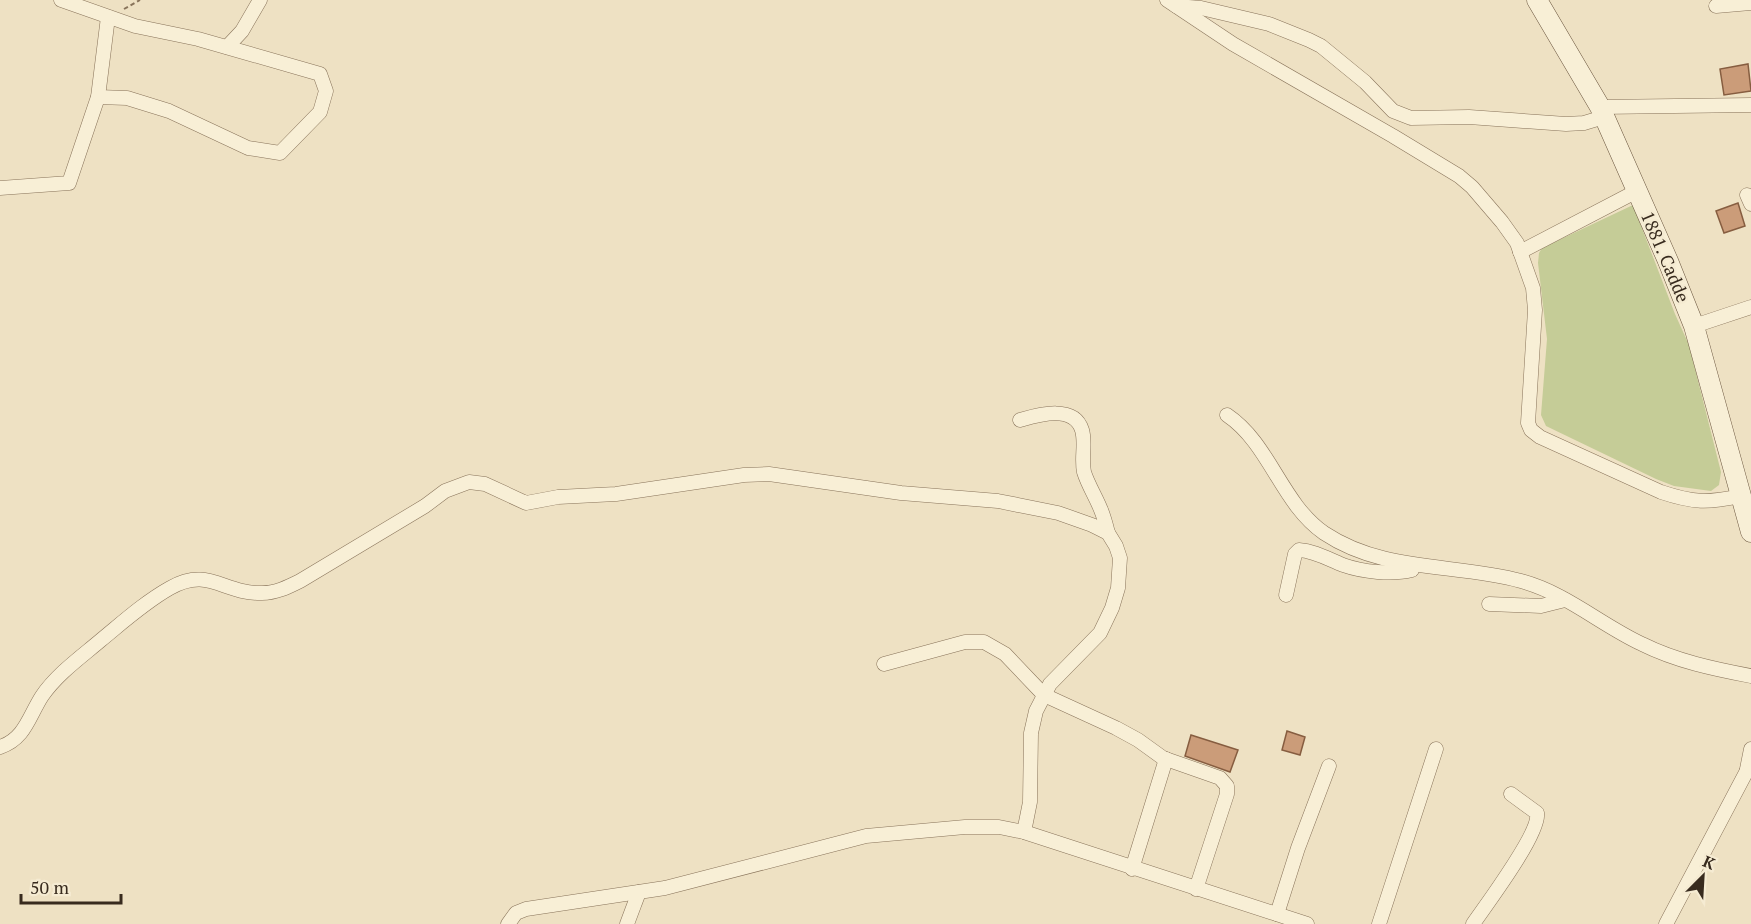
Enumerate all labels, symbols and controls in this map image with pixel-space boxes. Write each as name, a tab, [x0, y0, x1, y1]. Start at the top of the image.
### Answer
street label: 1881. Cadde	[1636, 207, 1696, 306]
north arrow	[1673, 846, 1733, 906]
text: K	[1699, 850, 1719, 875]
scale bar	[21, 867, 122, 905]
text: 50 m	[30, 875, 70, 899]

